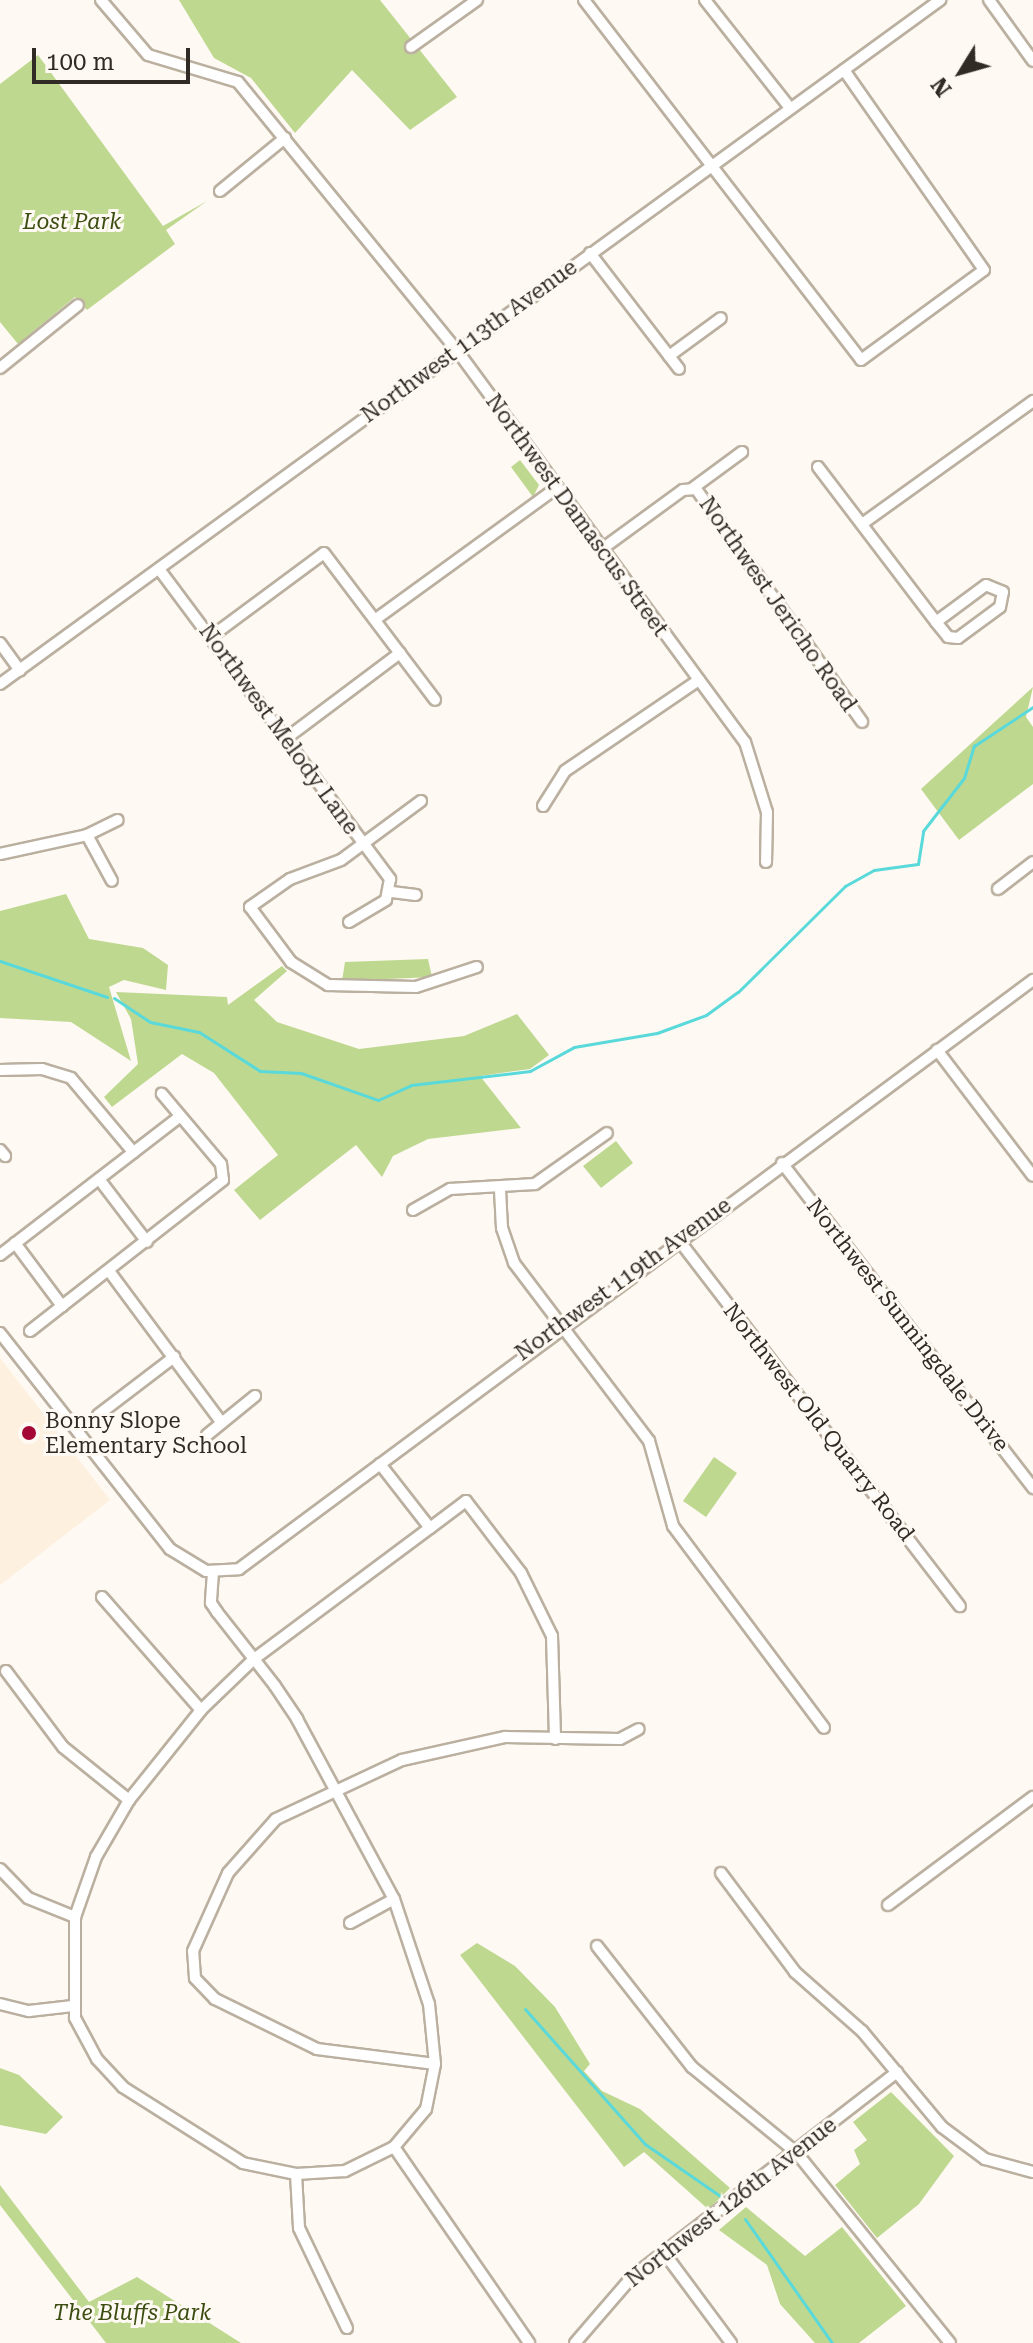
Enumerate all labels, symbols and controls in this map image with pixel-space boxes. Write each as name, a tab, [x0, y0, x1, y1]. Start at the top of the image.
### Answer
scale bar	[36, 32, 194, 82]
north arrow	[921, 32, 1001, 112]
text: 100 m	[46, 48, 114, 76]
text: N	[926, 72, 957, 101]
park label: Lost Park	[23, 209, 121, 235]
street label: Northwest 113th Avenue	[356, 254, 582, 428]
street label: Northwest Damascus Street	[480, 389, 674, 641]
street label: Northwest Jericho Road	[694, 491, 862, 717]
street label: Northwest Melody Lane	[194, 618, 364, 840]
street label: Northwest 119th Avenue	[510, 1192, 736, 1366]
street label: Northwest Sunningdale Drive	[801, 1193, 1015, 1457]
street label: Northwest Old Quarry Road	[718, 1298, 920, 1546]
place label: Bonny Slope Elementary School	[45, 1407, 247, 1458]
marker: Bonny Slope Elementary School	[20, 1424, 38, 1442]
street label: Northwest 126th Avenue	[620, 2111, 842, 2293]
park label: The Bluffs Park	[53, 2300, 211, 2326]

